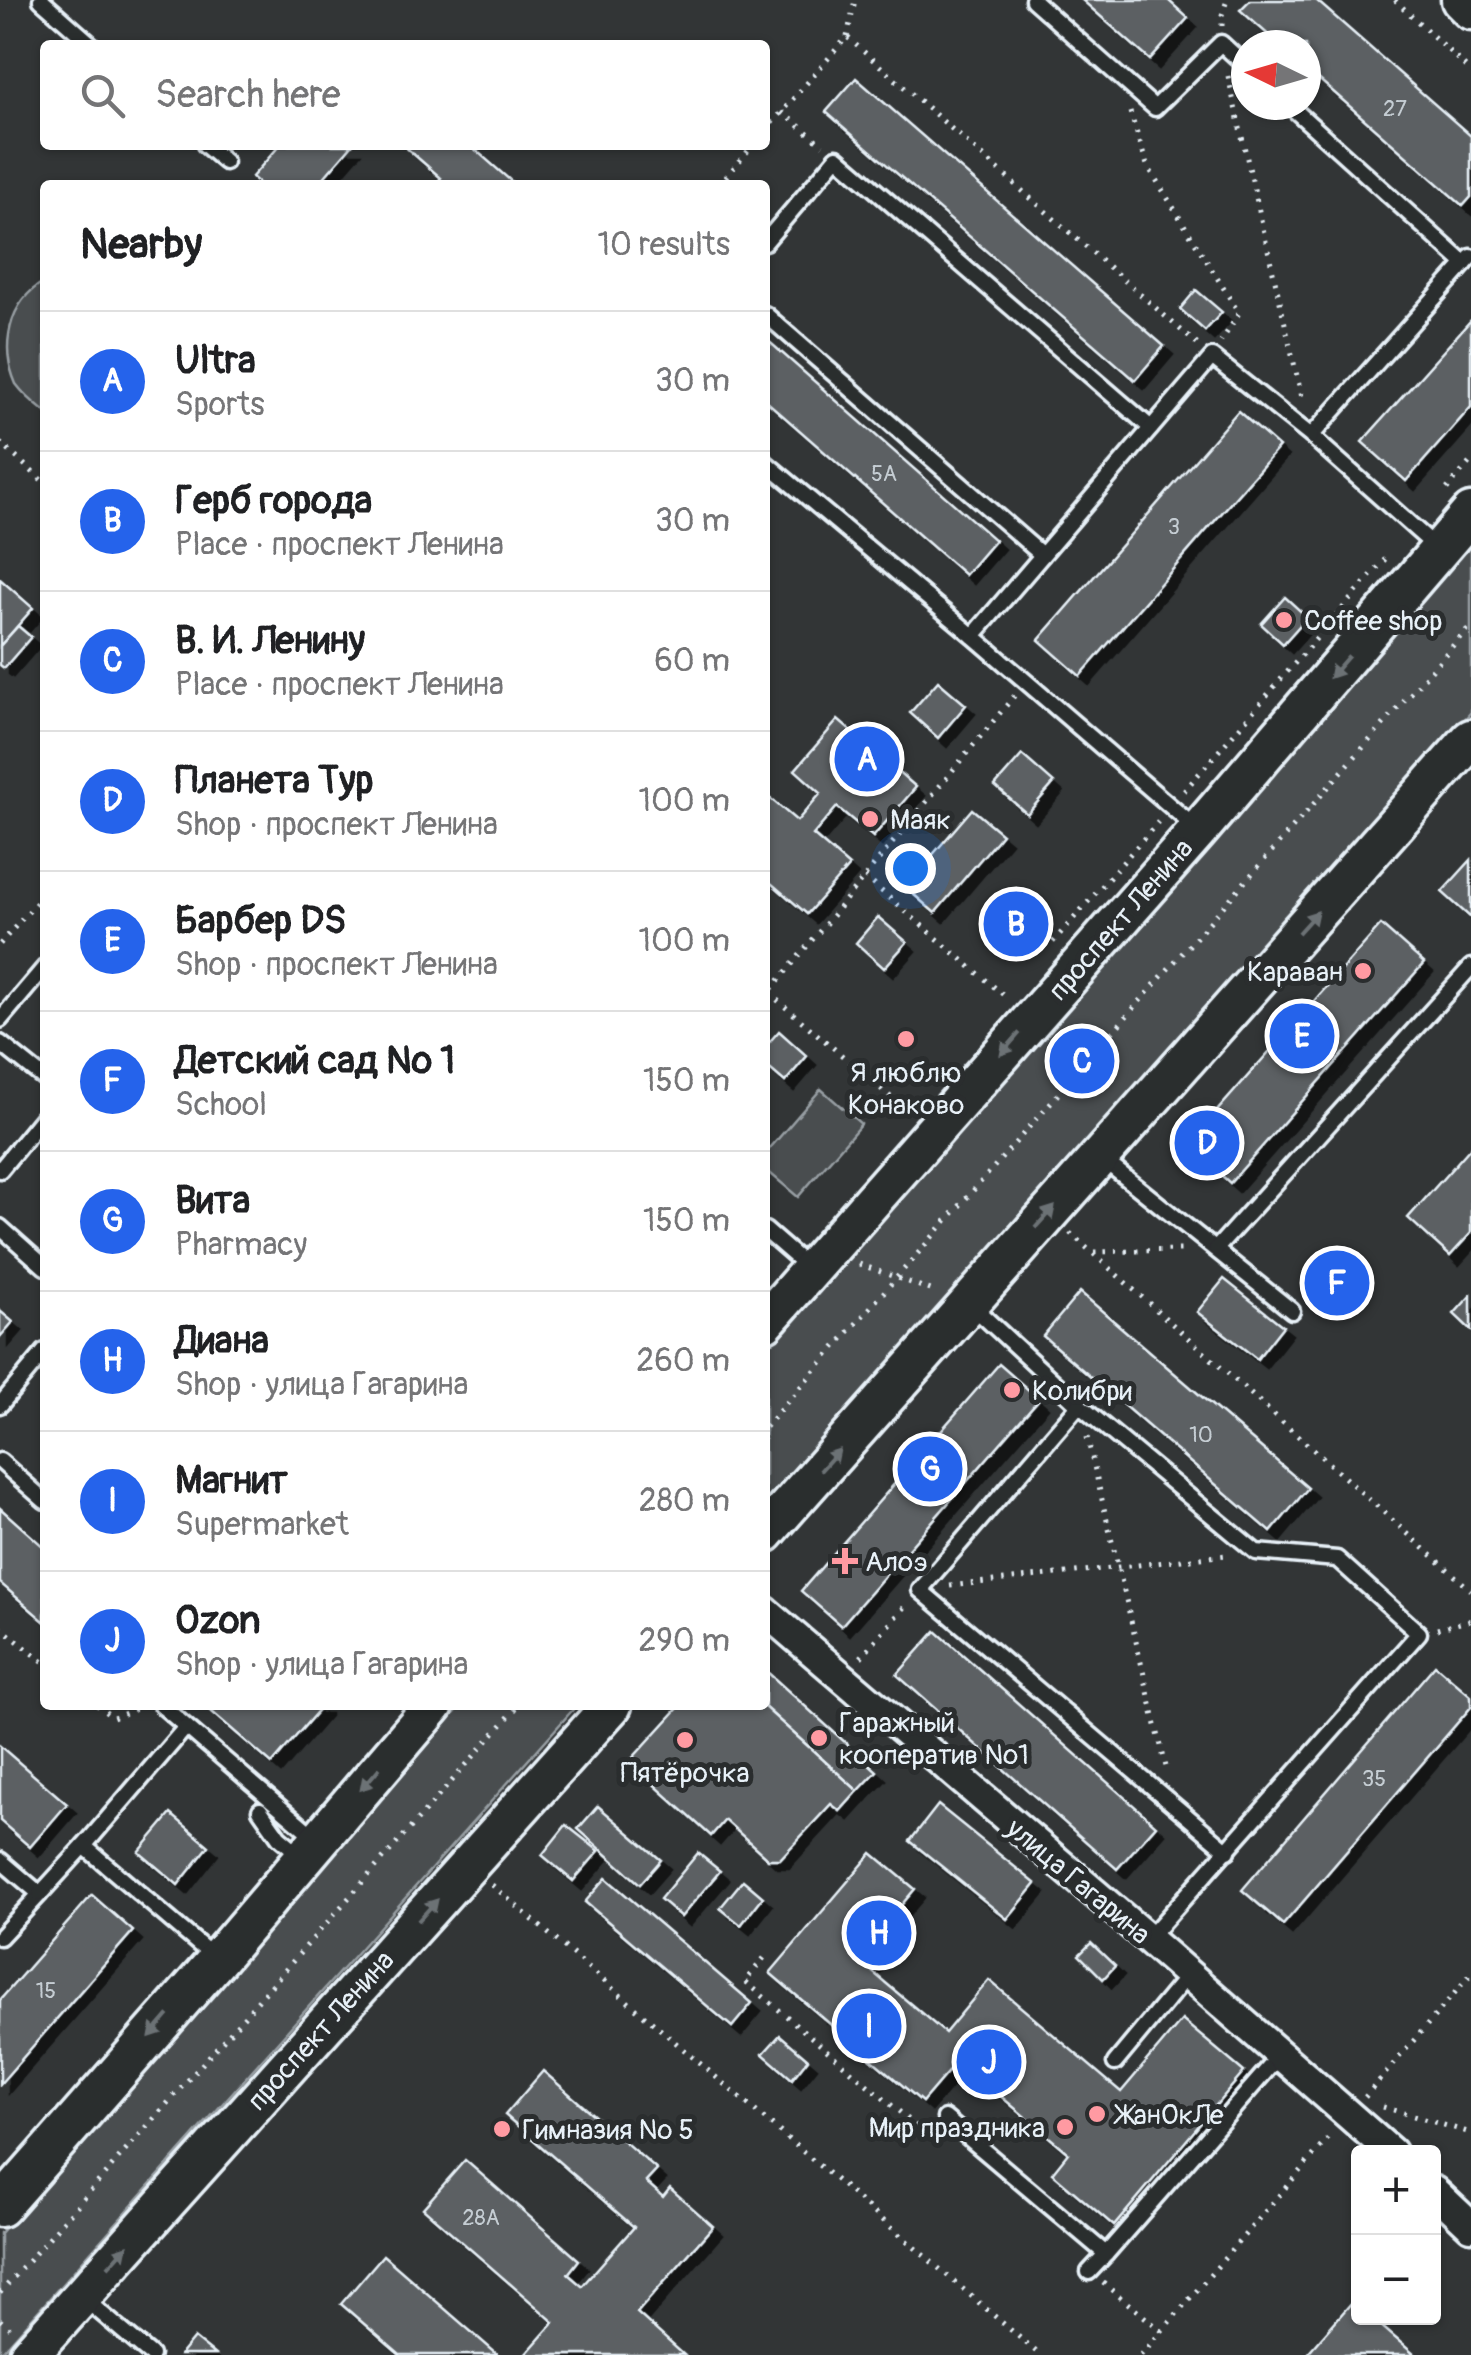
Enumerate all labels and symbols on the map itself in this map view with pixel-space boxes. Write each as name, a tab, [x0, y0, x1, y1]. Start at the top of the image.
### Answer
north arrow	[1231, 30, 1321, 120]
house number: 27	[1383, 95, 1407, 123]
house number: 5А	[871, 460, 897, 488]
house number: 3	[1168, 513, 1180, 541]
place label: Coffee shop	[1304, 604, 1443, 639]
marker: Coffee shop	[1273, 609, 1295, 631]
one-way arrow	[1328, 654, 1350, 679]
pin: A	[834, 722, 900, 796]
place label: Маяк	[890, 803, 951, 838]
marker: Маяк	[859, 808, 881, 830]
street label: проспект Ленина	[1041, 832, 1201, 1008]
your location	[885, 843, 936, 894]
pin: B	[984, 886, 1048, 962]
one-way arrow	[1296, 910, 1318, 935]
place label: Караван	[1247, 955, 1343, 990]
marker: Караван	[1352, 960, 1374, 982]
pin: E	[1270, 998, 1334, 1074]
pin: C	[1050, 1024, 1114, 1098]
marker: Я люблю Конаково	[895, 1028, 917, 1050]
one-way arrow	[1000, 1031, 1022, 1056]
place label: Я люблю Конаково	[848, 1056, 964, 1123]
pin: D	[1174, 1106, 1240, 1180]
one-way arrow	[1034, 1205, 1056, 1230]
pin: F	[1304, 1246, 1370, 1320]
place label: Колибри	[1032, 1374, 1132, 1409]
marker: Колибри	[1001, 1379, 1023, 1401]
house number: 10	[1189, 1421, 1213, 1449]
pin: G	[898, 1432, 962, 1506]
one-way arrow	[818, 1448, 840, 1473]
place label: Алоэ	[865, 1545, 928, 1580]
marker: Алоэ	[834, 1550, 856, 1572]
place label: Гаражный кооператив №1	[839, 1706, 1029, 1773]
marker: Гаражный кооператив №1	[808, 1727, 830, 1749]
marker: Пятёрочка	[674, 1729, 696, 1751]
place label: Пятёрочка	[621, 1756, 749, 1791]
house number: 35	[1362, 1765, 1386, 1793]
one-way arrow	[359, 1766, 381, 1791]
street label: улица Гагарина	[998, 1811, 1157, 1953]
pin: H	[846, 1896, 912, 1970]
one-way arrow	[416, 1898, 439, 1922]
street label: проспект Ленина	[240, 1944, 402, 2118]
house number: 15	[36, 1977, 56, 2005]
pin: I	[836, 1988, 902, 2064]
one-way arrow	[148, 2013, 170, 2038]
pin: J	[956, 2024, 1022, 2100]
place label: ЖанОкЛе	[1113, 2098, 1224, 2133]
marker: ЖанОкЛе	[1086, 2103, 1108, 2125]
place label: Мир праздника	[868, 2111, 1045, 2146]
place label: Гимназия № 5	[522, 2113, 694, 2148]
marker: Мир праздника	[1054, 2116, 1076, 2138]
marker: Гимназия № 5	[491, 2118, 513, 2140]
house number: 28А	[462, 2204, 500, 2232]
one-way arrow	[106, 2244, 128, 2269]

